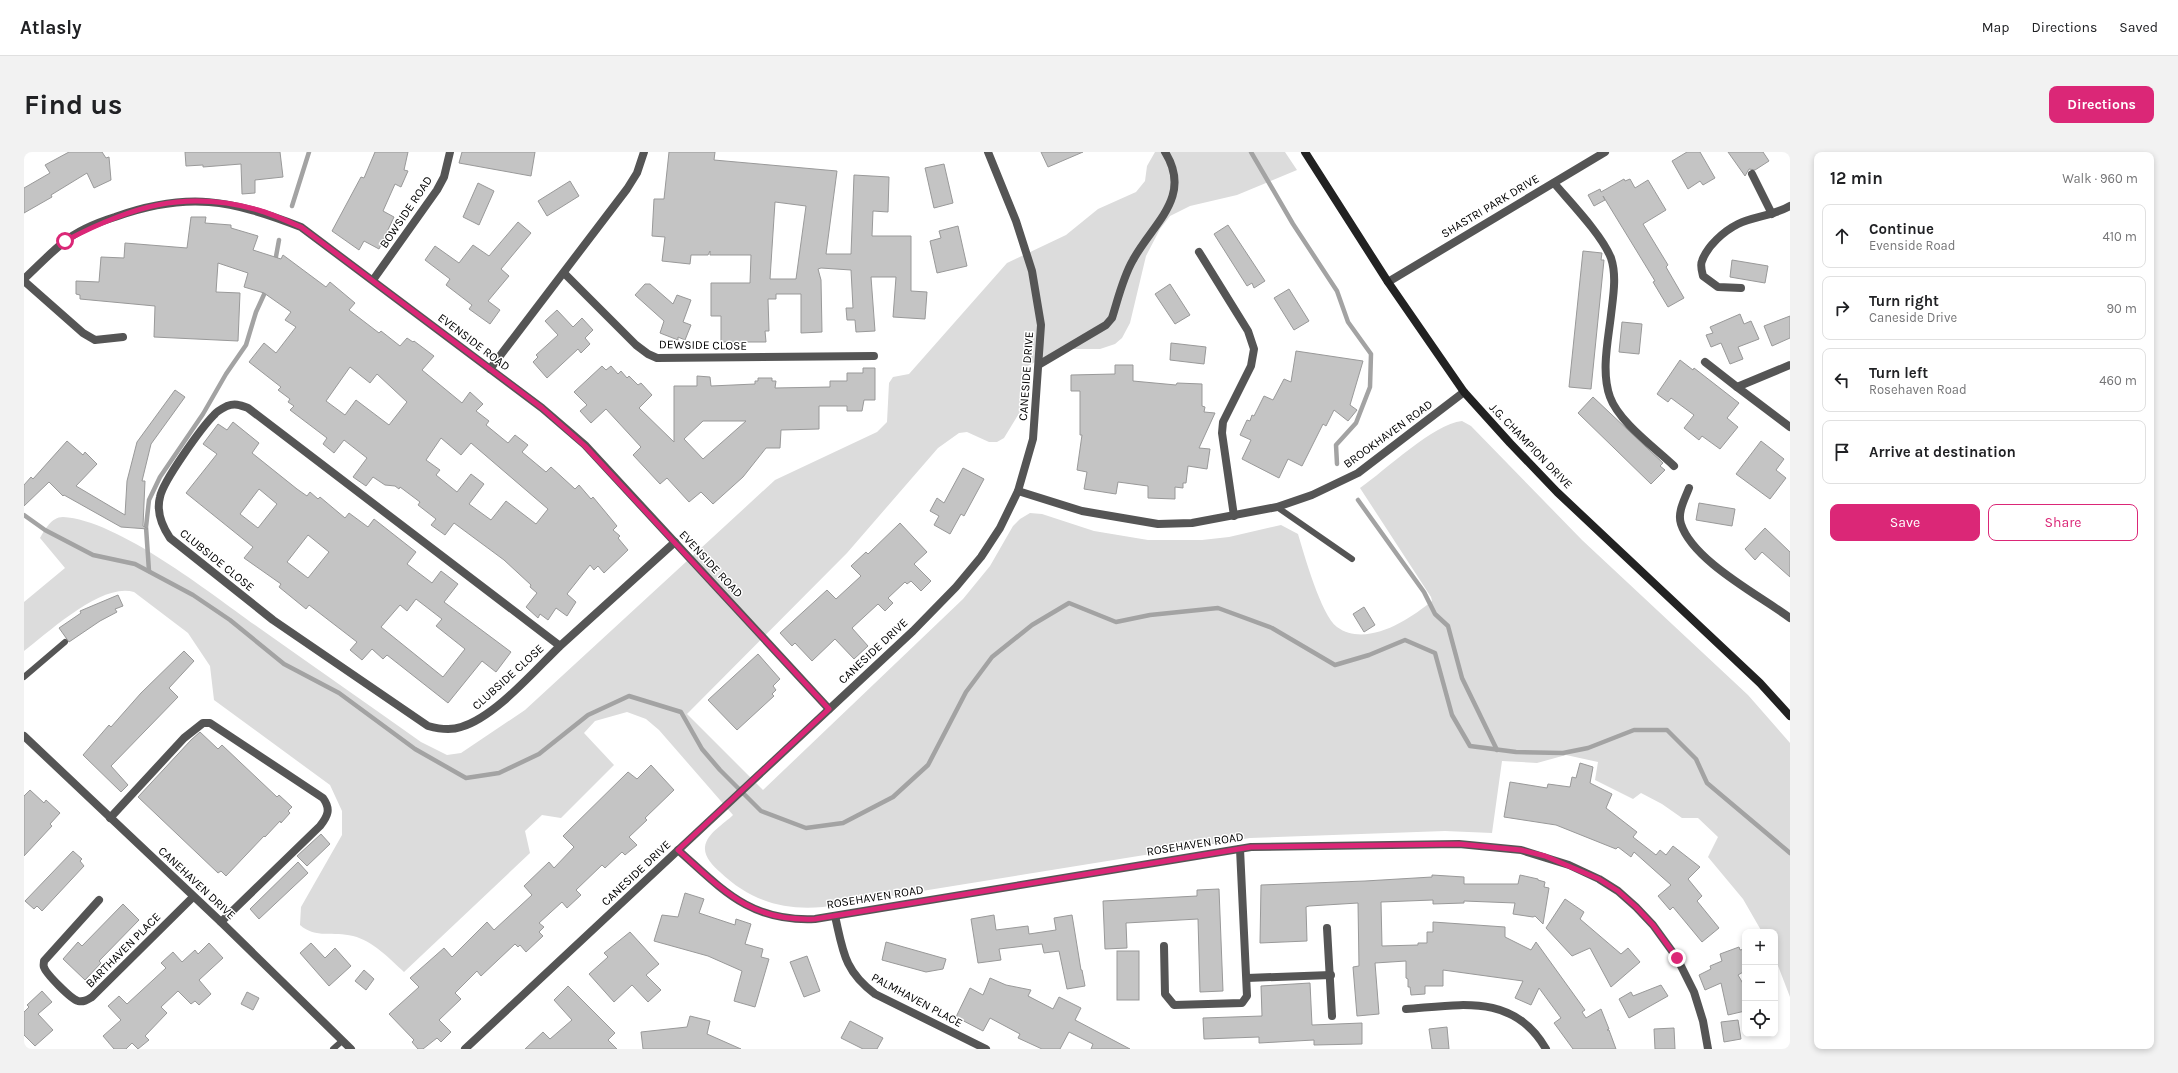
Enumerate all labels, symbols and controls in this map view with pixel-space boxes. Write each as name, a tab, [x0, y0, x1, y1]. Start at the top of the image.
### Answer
text: Atlasly	[20, 17, 82, 39]
text: Map	[1982, 19, 2010, 36]
text: Directions	[2032, 19, 2097, 36]
text: Saved	[2119, 19, 2158, 36]
button: Directions	[2049, 86, 2154, 123]
text: Find us	[24, 88, 123, 121]
text: 12 min	[1830, 168, 1883, 188]
street label: SHASTRI PARK DRIVE	[1439, 171, 1541, 241]
text: Walk · 960 m	[2062, 171, 2138, 186]
street label: BOWSIDE ROAD	[377, 173, 435, 251]
text: Continue	[1869, 220, 1934, 238]
icon: ahead	[1831, 225, 1853, 247]
text: 410 m	[2102, 229, 2137, 244]
route start	[56, 232, 74, 250]
text: Evenside Road	[1869, 238, 1955, 253]
text: Turn right	[1869, 292, 1939, 310]
icon: right	[1831, 297, 1853, 319]
text: 90 m	[2106, 301, 2137, 316]
street label: EVENSIDE ROAD	[435, 310, 513, 374]
text: Caneside Drive	[1869, 310, 1957, 325]
street label: CANESIDE DRIVE	[1016, 331, 1036, 421]
street label: DEWSIDE CLOSE	[659, 337, 747, 353]
text: Turn left	[1869, 364, 1928, 382]
icon: left	[1831, 369, 1853, 391]
text: 460 m	[2099, 373, 2137, 388]
text: Rosehaven Road	[1869, 382, 1967, 397]
street label: BROOKHAVEN ROAD	[1341, 397, 1435, 471]
street label: J.G. CHAMPION DRIVE	[1487, 400, 1575, 492]
icon: arrive	[1831, 441, 1853, 463]
text: Arrive at destination	[1869, 443, 2016, 461]
button: Save	[1830, 504, 1980, 541]
button: Share	[1988, 504, 2138, 541]
street label: CLUBSIDE CLOSE	[177, 526, 257, 594]
street label: EVENSIDE ROAD	[676, 528, 746, 600]
street label: CANESIDE DRIVE	[836, 615, 910, 687]
street label: CLUBSIDE CLOSE	[469, 641, 547, 713]
street label: ROSEHAVEN ROAD	[1145, 829, 1245, 859]
street label: CANESIDE DRIVE	[599, 837, 673, 909]
street label: CANEHAVEN DRIVE	[155, 844, 239, 922]
street label: ROSEHAVEN ROAD	[825, 882, 925, 912]
street label: BARTHAVEN PLACE	[83, 910, 163, 990]
map controls	[1742, 929, 1778, 1037]
button: +	[1742, 929, 1778, 965]
route end	[1668, 949, 1686, 967]
button: −	[1742, 965, 1778, 1001]
street label: PALMHAVEN PLACE	[869, 970, 965, 1030]
button: locate	[1742, 1001, 1778, 1037]

